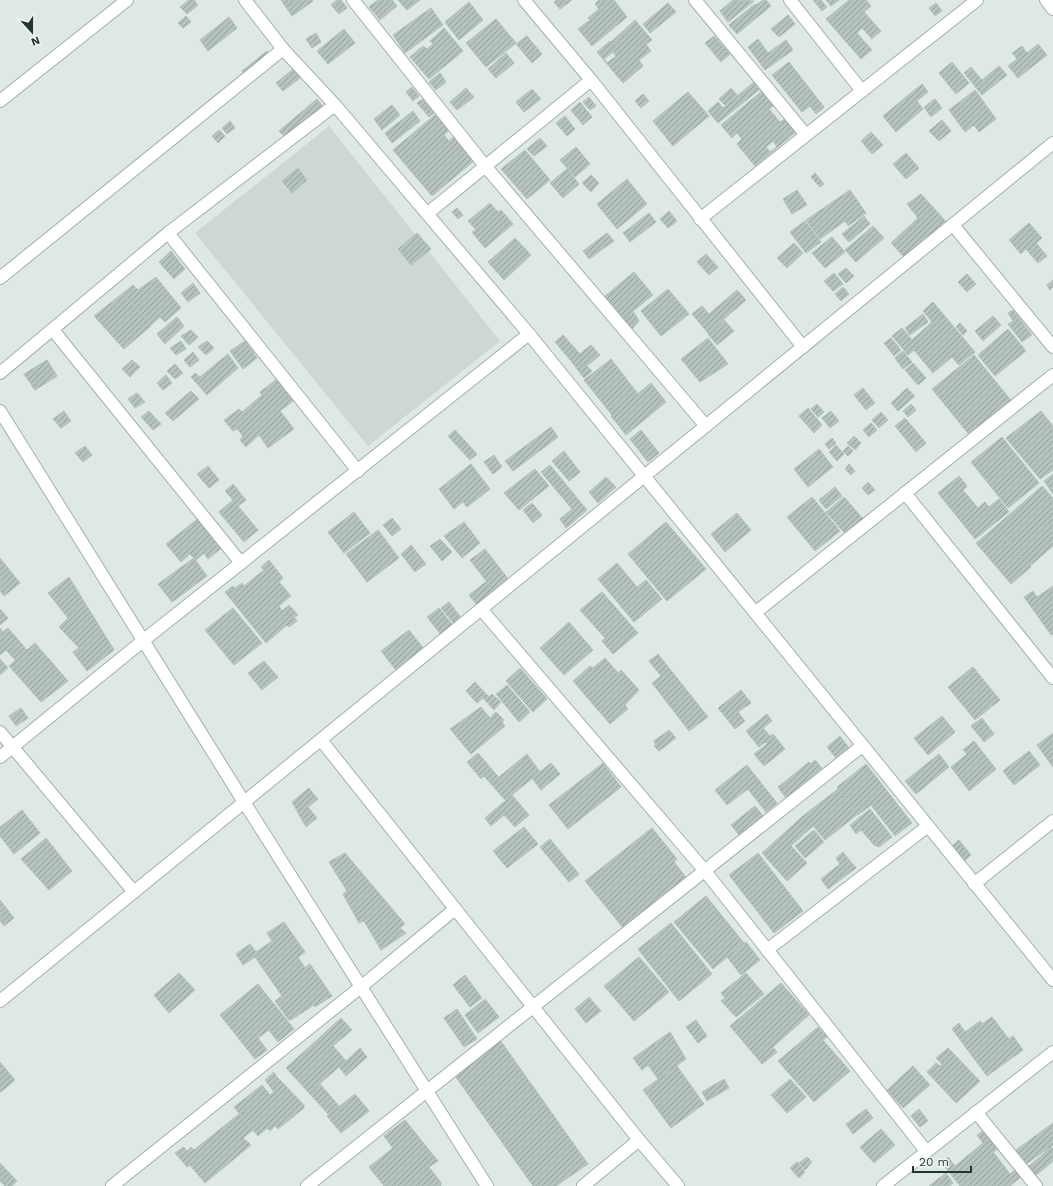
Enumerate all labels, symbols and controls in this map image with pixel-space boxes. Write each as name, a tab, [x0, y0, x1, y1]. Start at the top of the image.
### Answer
north arrow	[12, 12, 52, 52]
text: N	[29, 33, 42, 48]
scale bar	[913, 1148, 971, 1174]
text: 20 m	[919, 1155, 949, 1169]

